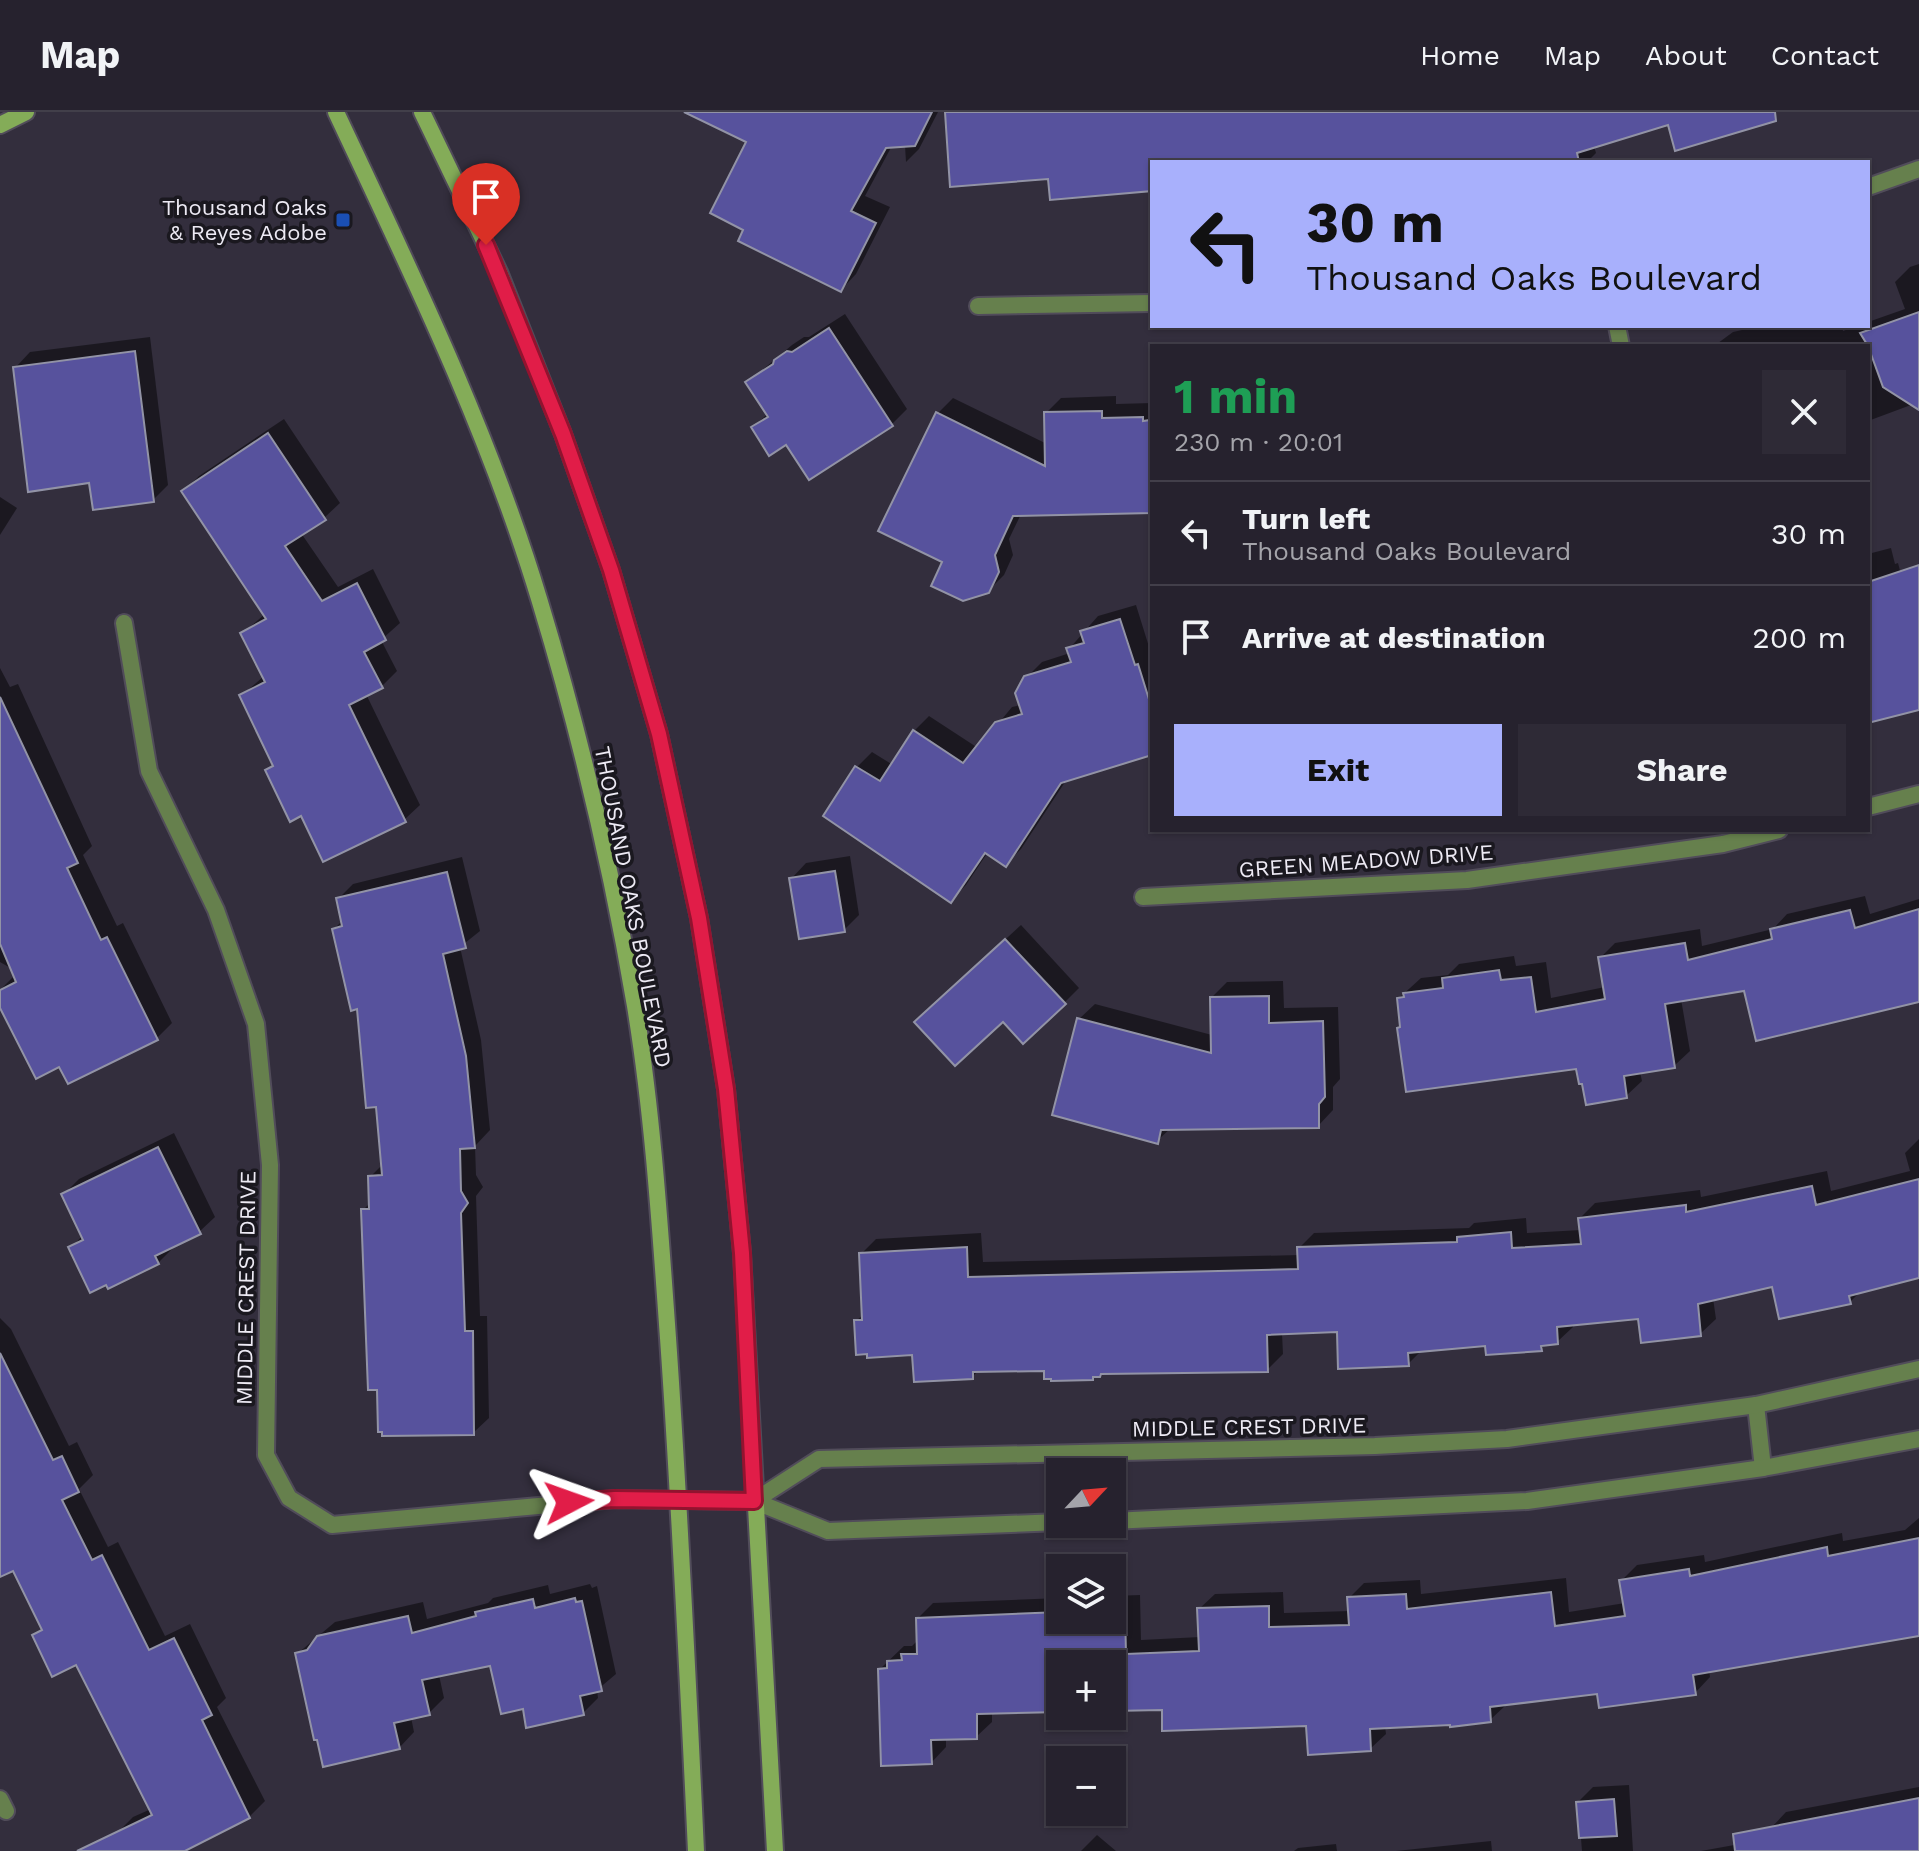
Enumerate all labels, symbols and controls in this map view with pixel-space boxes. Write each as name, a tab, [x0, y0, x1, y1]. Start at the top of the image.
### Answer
text: Map	[40, 33, 120, 77]
text: Home	[1420, 39, 1500, 72]
text: Map	[1544, 39, 1601, 72]
text: About	[1645, 39, 1727, 72]
text: Contact	[1771, 39, 1879, 72]
pin	[452, 163, 520, 245]
icon: arrive	[464, 175, 508, 219]
text: 30 m	[1306, 190, 1444, 256]
icon: left	[1174, 192, 1278, 296]
place label: Thousand Oaks & Reyes Adobe	[162, 195, 327, 245]
marker: Thousand Oaks & Reyes Adobe	[334, 211, 352, 229]
text: Thousand Oaks Boulevard	[1306, 257, 1762, 299]
text: 1 min	[1174, 368, 1297, 425]
button: close	[1762, 370, 1846, 454]
text: 230 m · 20:01	[1174, 427, 1343, 457]
text: Turn left	[1242, 501, 1370, 536]
icon: left	[1174, 511, 1218, 555]
text: 30 m	[1771, 516, 1846, 551]
text: Thousand Oaks Boulevard	[1242, 536, 1571, 566]
icon: arrive	[1174, 615, 1218, 659]
text: Arrive at destination	[1242, 620, 1546, 655]
text: 200 m	[1752, 620, 1846, 655]
button: Exit	[1174, 724, 1502, 816]
button: Share	[1518, 724, 1846, 816]
street label: THOUSAND OAKS BOULEVARD	[590, 744, 676, 1070]
street label: GREEN MEADOW DRIVE	[1238, 840, 1494, 882]
street label: MIDDLE CREST DRIVE	[231, 1171, 261, 1405]
street label: MIDDLE CREST DRIVE	[1132, 1412, 1366, 1442]
north arrow	[1046, 1458, 1126, 1538]
map controls	[1046, 1458, 1126, 1826]
position arrow	[527, 1460, 611, 1544]
button: layers	[1046, 1554, 1126, 1634]
button: +	[1046, 1650, 1126, 1730]
button: −	[1046, 1746, 1126, 1826]

